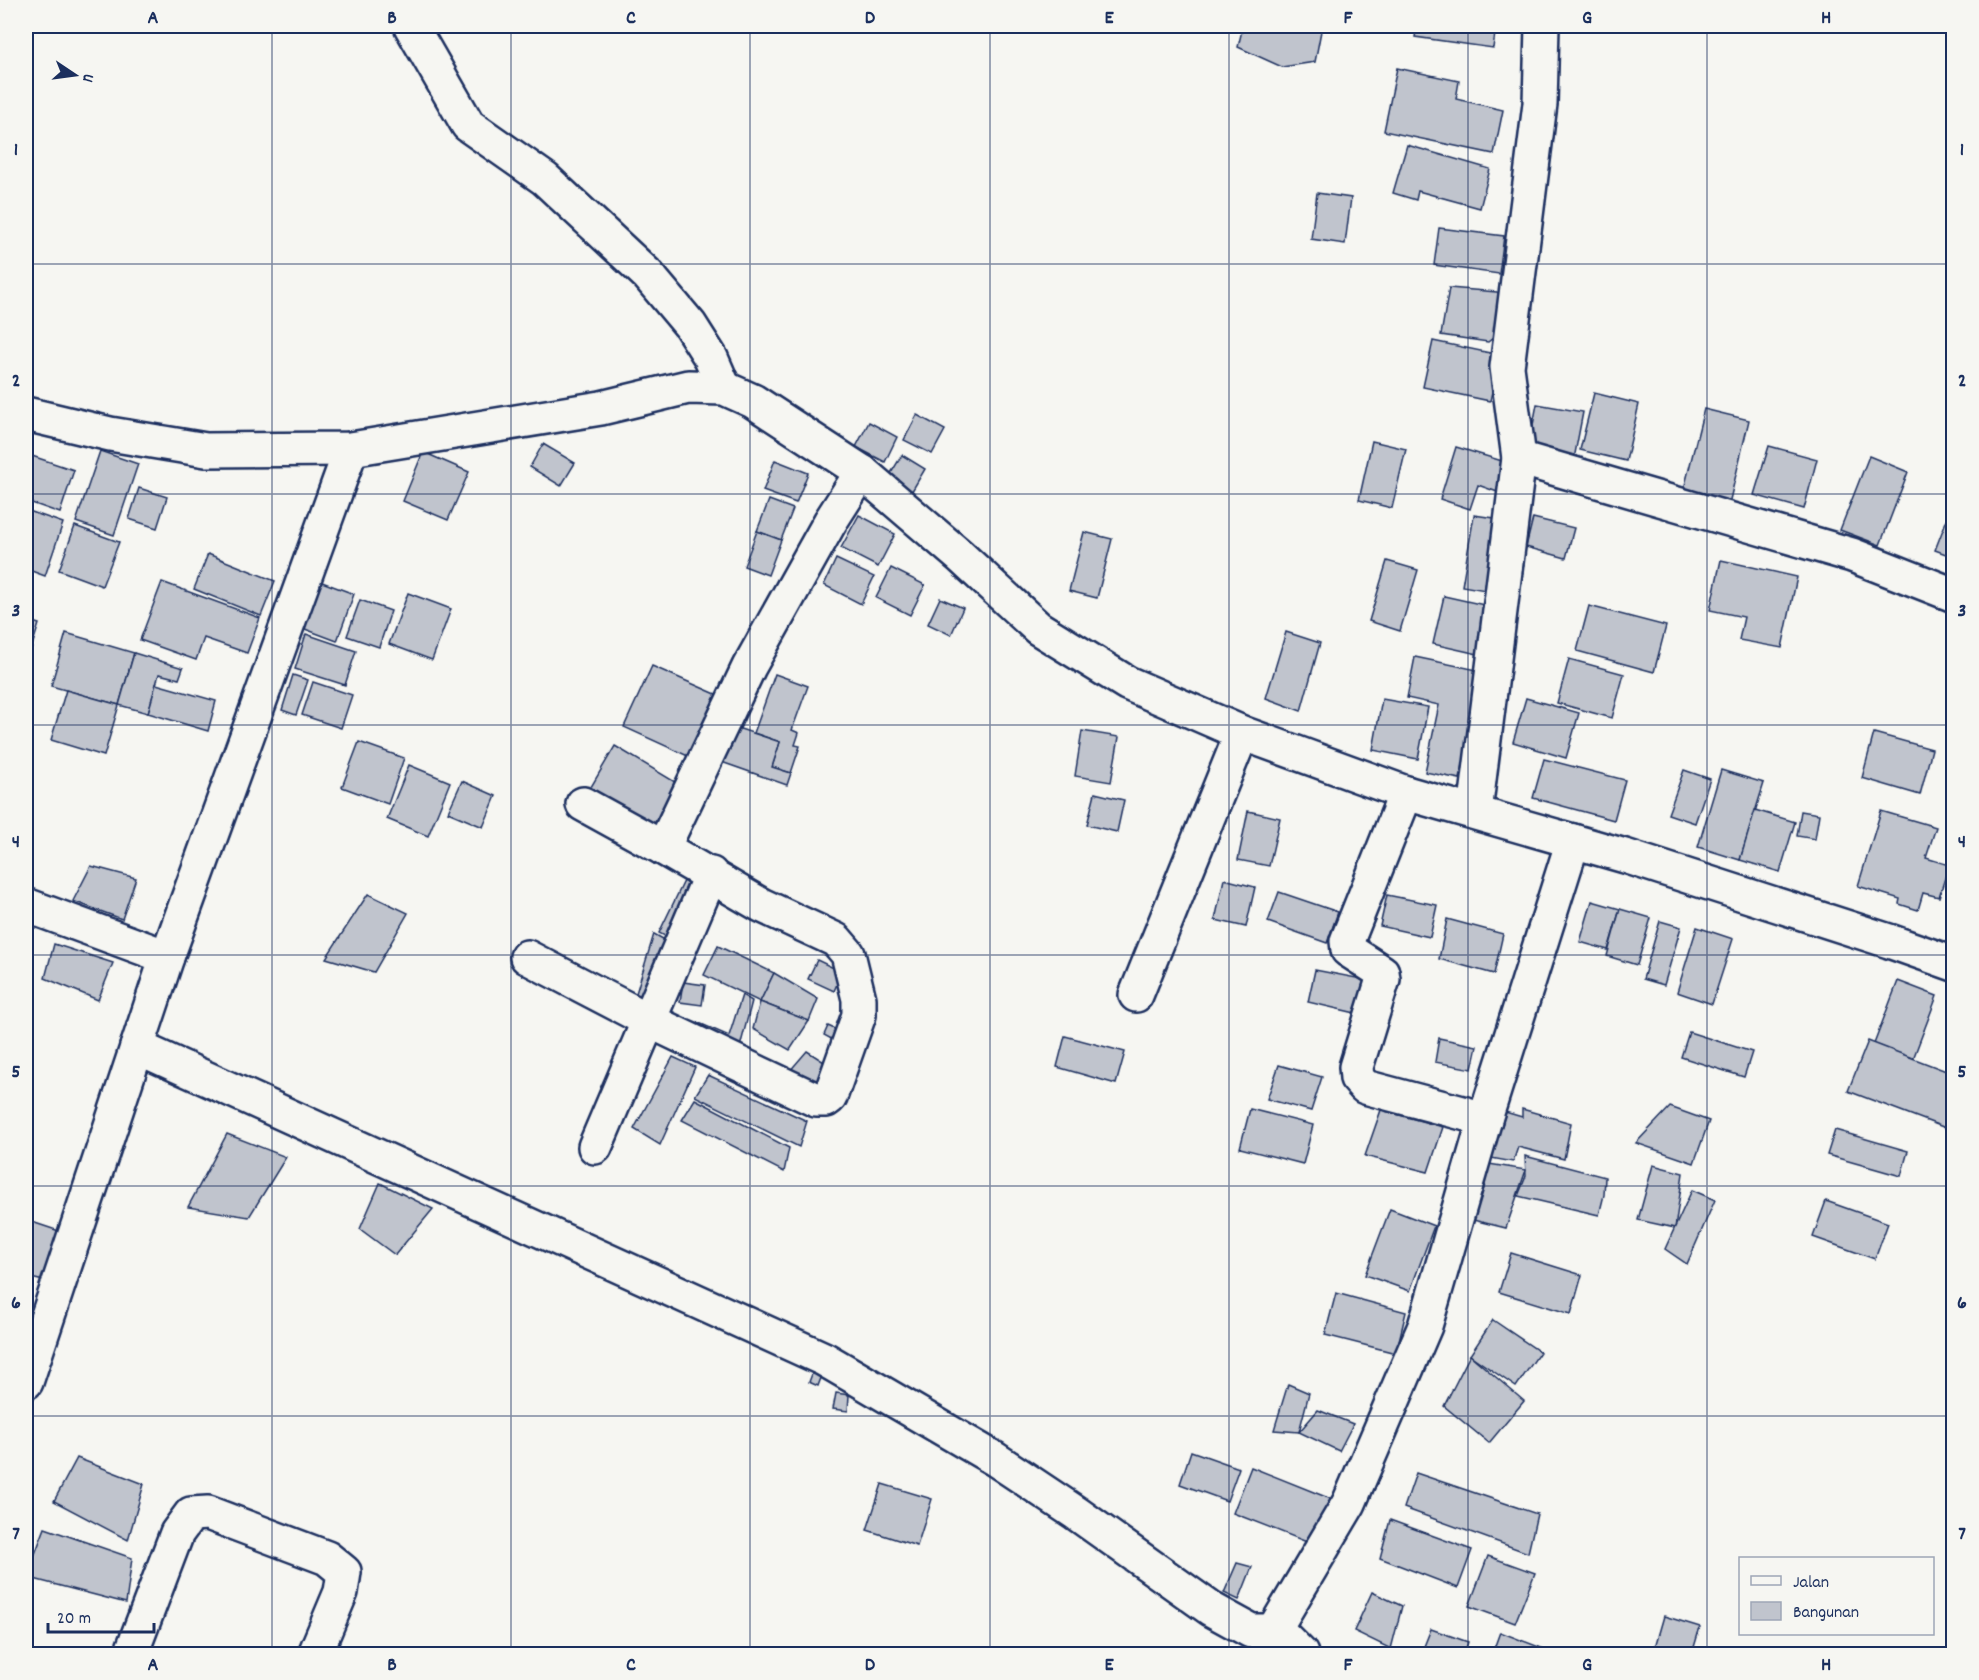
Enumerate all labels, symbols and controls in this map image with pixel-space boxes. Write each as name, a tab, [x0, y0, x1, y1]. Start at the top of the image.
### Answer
text: A	[148, 5, 159, 33]
text: B	[387, 5, 397, 33]
text: C	[626, 5, 636, 33]
text: D	[865, 5, 876, 33]
text: E	[1104, 5, 1114, 33]
text: F	[1344, 5, 1354, 33]
text: G	[1582, 5, 1592, 33]
text: H	[1821, 5, 1831, 33]
north arrow	[45, 45, 105, 105]
text: U	[75, 71, 99, 84]
text: 1	[14, 137, 18, 165]
text: 1	[1960, 137, 1964, 165]
text: 2	[12, 368, 20, 396]
text: 2	[1958, 368, 1966, 396]
text: 3	[12, 598, 20, 626]
text: 3	[1958, 598, 1966, 626]
text: 4	[12, 829, 20, 857]
text: 4	[1958, 829, 1966, 857]
text: 5	[11, 1059, 21, 1087]
text: 5	[1957, 1059, 1967, 1087]
text: 6	[11, 1290, 21, 1318]
text: 6	[1957, 1290, 1967, 1318]
text: 7	[12, 1521, 20, 1549]
text: 7	[1958, 1521, 1966, 1549]
legend	[1739, 1557, 1934, 1635]
text: Jalan	[1793, 1571, 1829, 1596]
scale bar	[48, 1596, 154, 1634]
text: Bangunan	[1793, 1601, 1859, 1626]
text: 20 m	[57, 1607, 91, 1632]
text: A	[148, 1652, 159, 1680]
text: B	[387, 1652, 397, 1680]
text: C	[626, 1652, 636, 1680]
text: D	[865, 1652, 876, 1680]
text: E	[1104, 1652, 1114, 1680]
text: F	[1344, 1652, 1354, 1680]
text: G	[1582, 1652, 1592, 1680]
text: H	[1821, 1652, 1831, 1680]

